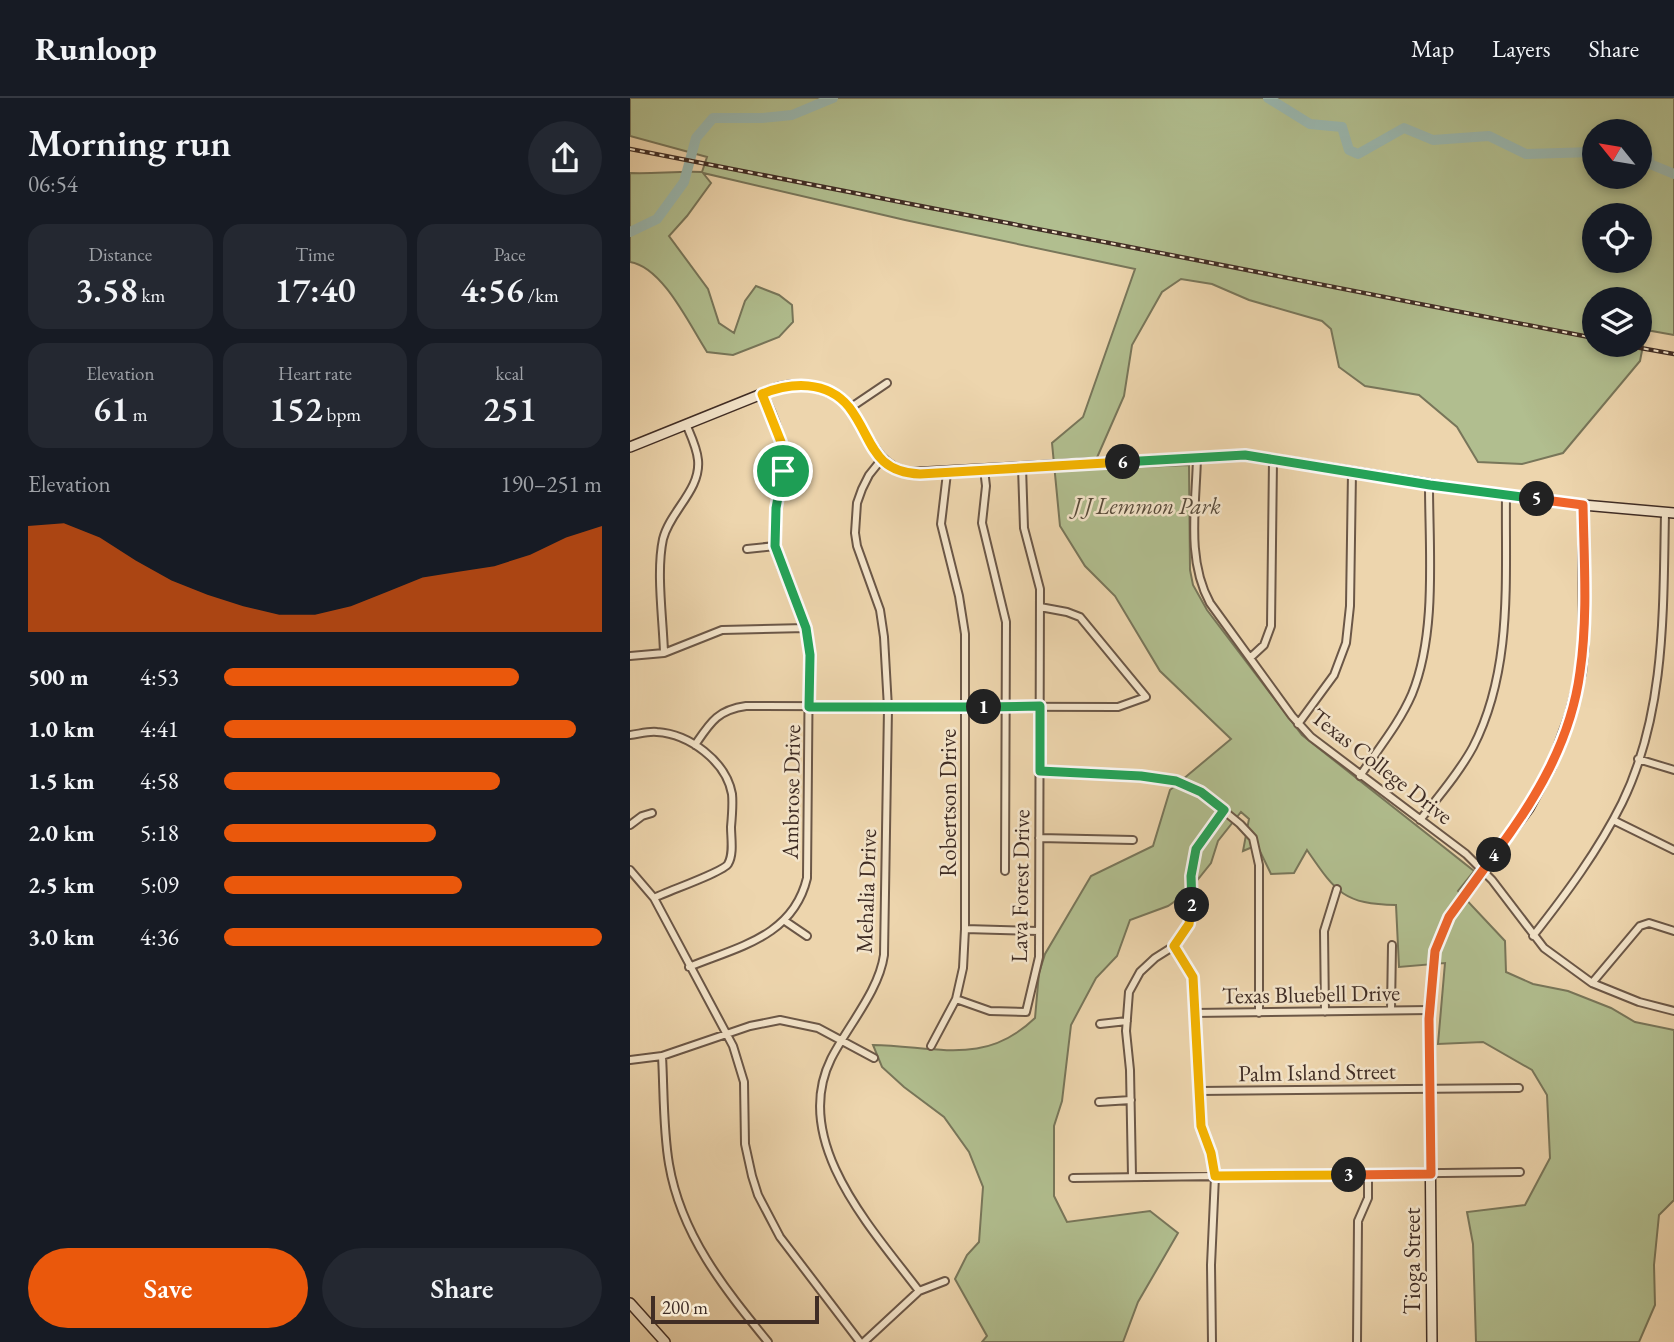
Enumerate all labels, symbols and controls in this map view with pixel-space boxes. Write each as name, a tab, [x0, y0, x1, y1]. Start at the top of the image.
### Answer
text: Runloop	[35, 27, 157, 70]
text: Map	[1411, 33, 1454, 64]
text: Layers	[1492, 33, 1551, 64]
text: Share	[1589, 33, 1639, 64]
text: Morning run	[28, 118, 231, 167]
north arrow	[1582, 119, 1652, 189]
map controls	[1582, 119, 1652, 357]
button: share	[528, 121, 602, 195]
text: 06:54	[28, 169, 78, 199]
button: locate	[1582, 203, 1652, 273]
text: Distance	[89, 242, 152, 267]
text: Time	[295, 242, 335, 267]
text: Pace	[494, 242, 526, 267]
text: 3.58	[75, 267, 138, 312]
text: 17:40	[274, 267, 356, 312]
text: 4:56	[460, 267, 524, 312]
text: km	[138, 283, 165, 308]
text: /km	[524, 283, 559, 308]
button: layers	[1582, 287, 1652, 357]
text: Elevation	[86, 361, 155, 386]
text: Heart rate	[278, 361, 352, 386]
text: kcal	[495, 361, 524, 386]
text: 61	[93, 386, 129, 431]
text: 152	[269, 386, 323, 431]
text: 251	[483, 386, 537, 431]
text: m	[129, 402, 148, 427]
text: bpm	[323, 402, 361, 427]
pin	[753, 441, 813, 501]
pin: 6	[1106, 444, 1140, 480]
text: 6	[1117, 449, 1128, 474]
icon: arrive	[764, 452, 802, 490]
text: Elevation	[28, 469, 111, 499]
text: 190–251 m	[501, 469, 602, 499]
pin: 5	[1520, 482, 1555, 516]
text: 5	[1531, 486, 1542, 511]
park label: J J Lemmon Park	[1068, 491, 1221, 521]
text: 500 m	[28, 662, 89, 692]
text: 4:53	[140, 662, 179, 692]
pin: 1	[966, 690, 1002, 724]
text: 1	[978, 694, 989, 719]
street label: Texas College Drive	[1305, 701, 1459, 831]
text: 1.0 km	[28, 714, 95, 744]
text: 4:41	[140, 714, 179, 744]
street label: Ambrose Drive	[775, 724, 807, 861]
street label: Robertson Drive	[933, 729, 963, 877]
text: 1.5 km	[28, 766, 95, 796]
text: 4:58	[140, 766, 179, 796]
street label: Lava Forest Drive	[1004, 809, 1036, 963]
text: 2.0 km	[28, 818, 95, 848]
text: 5:18	[140, 818, 179, 848]
street label: Mehalia Drive	[849, 828, 883, 954]
pin: 4	[1476, 838, 1512, 872]
text: 4	[1488, 842, 1499, 867]
text: 2.5 km	[28, 870, 95, 900]
text: 5:09	[140, 870, 179, 900]
pin: 2	[1174, 888, 1210, 922]
text: 2	[1186, 892, 1197, 917]
text: 3.0 km	[28, 922, 95, 952]
text: 4:36	[140, 922, 179, 952]
street label: Texas Bluebell Drive	[1222, 977, 1400, 1011]
street label: Palm Island Street	[1238, 1056, 1397, 1088]
pin: 3	[1332, 1158, 1366, 1192]
text: 3	[1343, 1162, 1354, 1187]
street label: Tioga Street	[1397, 1207, 1427, 1314]
button: Save	[28, 1248, 308, 1328]
button: Share	[322, 1248, 602, 1328]
scale bar	[651, 1293, 819, 1325]
text: 200 m	[662, 1295, 708, 1320]

